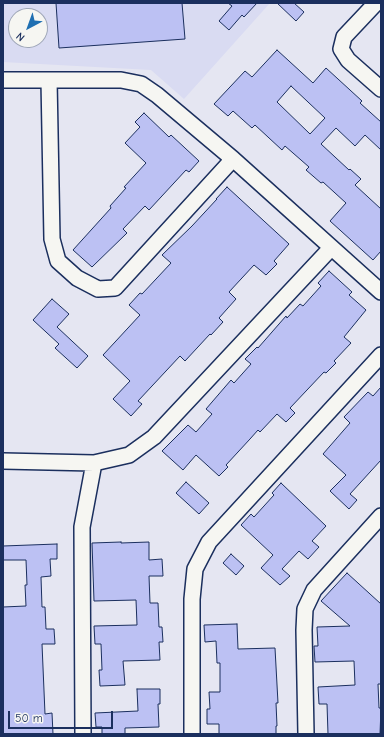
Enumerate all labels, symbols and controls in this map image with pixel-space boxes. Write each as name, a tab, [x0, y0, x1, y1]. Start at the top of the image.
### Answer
north arrow	[8, 8, 48, 48]
text: N	[13, 29, 27, 44]
scale bar	[10, 703, 115, 729]
text: 50 m	[15, 711, 43, 725]

